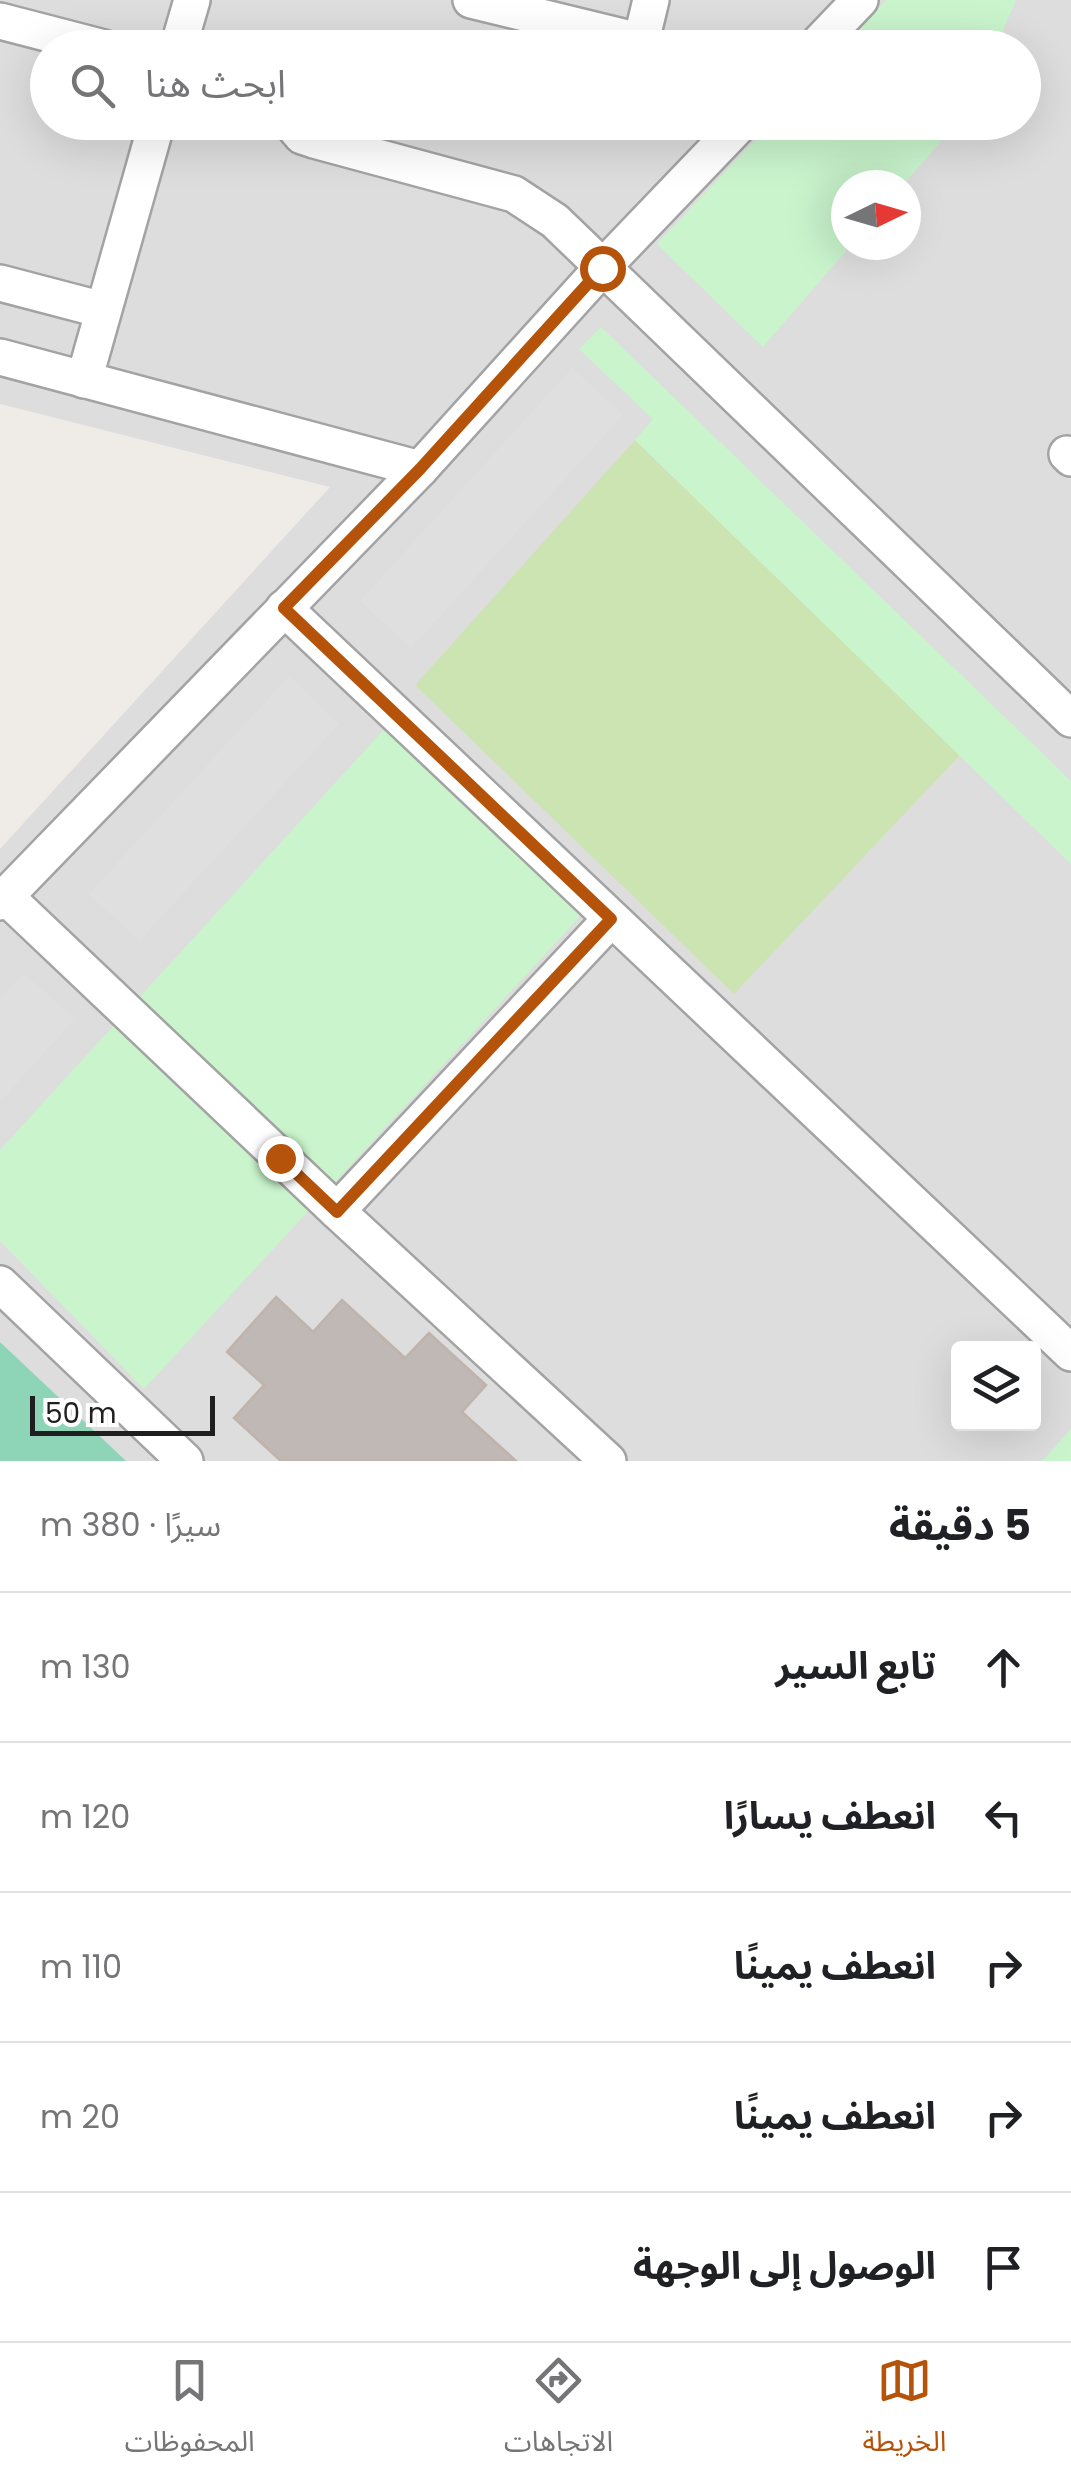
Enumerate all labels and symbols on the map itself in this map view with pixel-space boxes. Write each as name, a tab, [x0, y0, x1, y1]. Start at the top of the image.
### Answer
north arrow	[831, 170, 921, 260]
route start	[580, 246, 626, 292]
route end	[258, 1136, 304, 1182]
scale bar	[30, 1391, 215, 1436]

